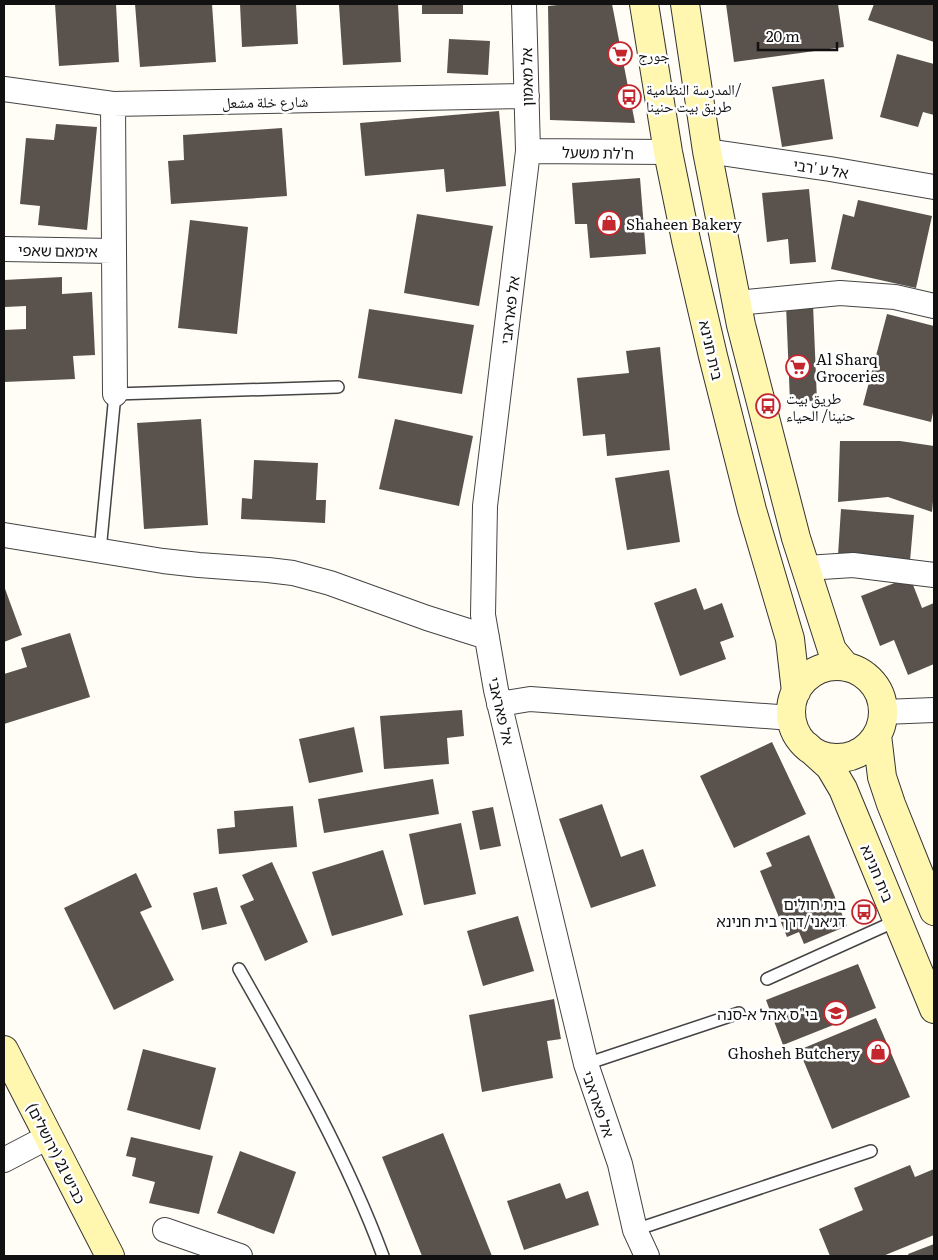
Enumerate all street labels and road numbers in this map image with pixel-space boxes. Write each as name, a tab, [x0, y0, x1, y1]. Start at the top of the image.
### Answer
street label: אל מאמון	[514, 47, 538, 107]
street label: شارع خلة مشعل	[222, 89, 309, 113]
street label: ח'לת משעל	[562, 140, 634, 164]
street label: אל ע 'רבי	[792, 152, 850, 184]
street label: אימאם שאפי	[18, 238, 98, 262]
street label: אל פאראבי	[493, 274, 525, 346]
street label: בית חנינא	[694, 318, 730, 383]
street label: אל פאראבי	[483, 675, 521, 747]
street label: בית חנינא	[855, 840, 901, 906]
street label: אל פאראבי	[577, 1068, 621, 1140]
street label: כביש 21 (ירושלים)	[22, 1098, 93, 1208]

